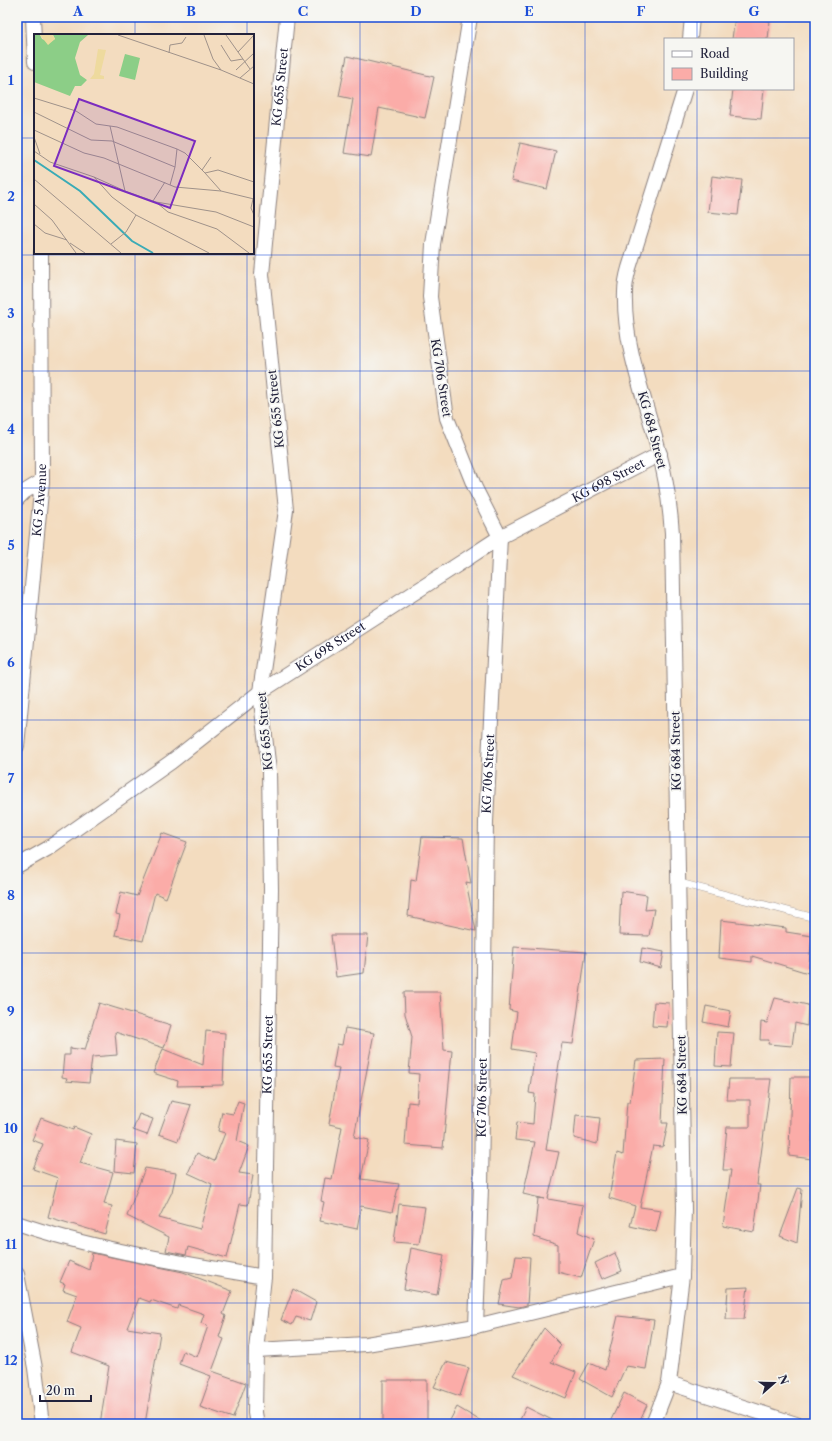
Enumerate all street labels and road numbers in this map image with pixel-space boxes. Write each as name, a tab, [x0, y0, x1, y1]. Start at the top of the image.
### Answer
street label: KG 655 Street	[268, 46, 291, 127]
street label: KG 706 Street	[428, 338, 455, 419]
street label: KG 655 Street	[264, 368, 287, 449]
street label: KG 684 Street	[635, 389, 670, 471]
street label: KG 698 Street	[569, 455, 648, 505]
street label: KG 5 Avenue	[29, 463, 49, 537]
street label: KG 698 Street	[292, 618, 369, 674]
street label: KG 655 Street	[254, 690, 275, 771]
street label: KG 684 Street	[667, 710, 684, 791]
street label: KG 706 Street	[478, 733, 497, 814]
street label: KG 655 Street	[259, 1014, 276, 1094]
street label: KG 684 Street	[673, 1034, 690, 1115]
street label: KG 706 Street	[474, 1057, 490, 1138]

